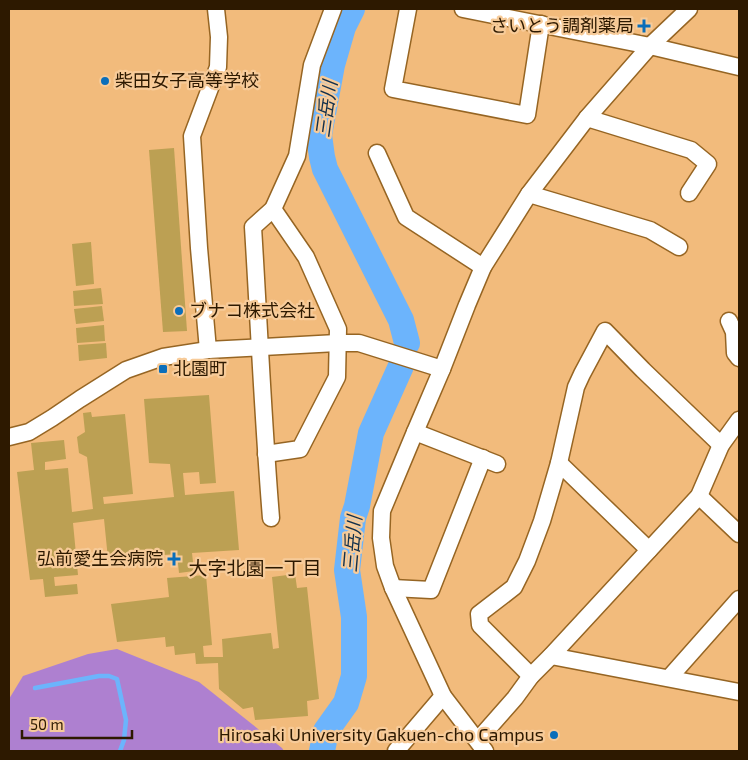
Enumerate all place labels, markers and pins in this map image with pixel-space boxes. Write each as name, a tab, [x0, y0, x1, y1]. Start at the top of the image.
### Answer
place label: さいとう調剤薬局	[490, 14, 634, 36]
marker: さいとう調剤薬局	[638, 20, 650, 32]
place label: 柴田女子高等学校	[115, 69, 259, 91]
marker: 柴田女子高等学校	[99, 75, 111, 87]
place label: ブナコ株式会社	[189, 299, 315, 321]
marker: ブナコ株式会社	[173, 305, 185, 317]
place label: 北園町	[173, 357, 227, 379]
marker: 北園町	[157, 363, 169, 375]
place label: 弘前愛生会病院	[37, 547, 163, 569]
marker: 弘前愛生会病院	[167, 552, 181, 566]
place label: Hirosaki University Gakuen-cho Campus	[219, 723, 544, 745]
marker: Hirosaki University Gakuen-cho Campus	[548, 729, 560, 741]

